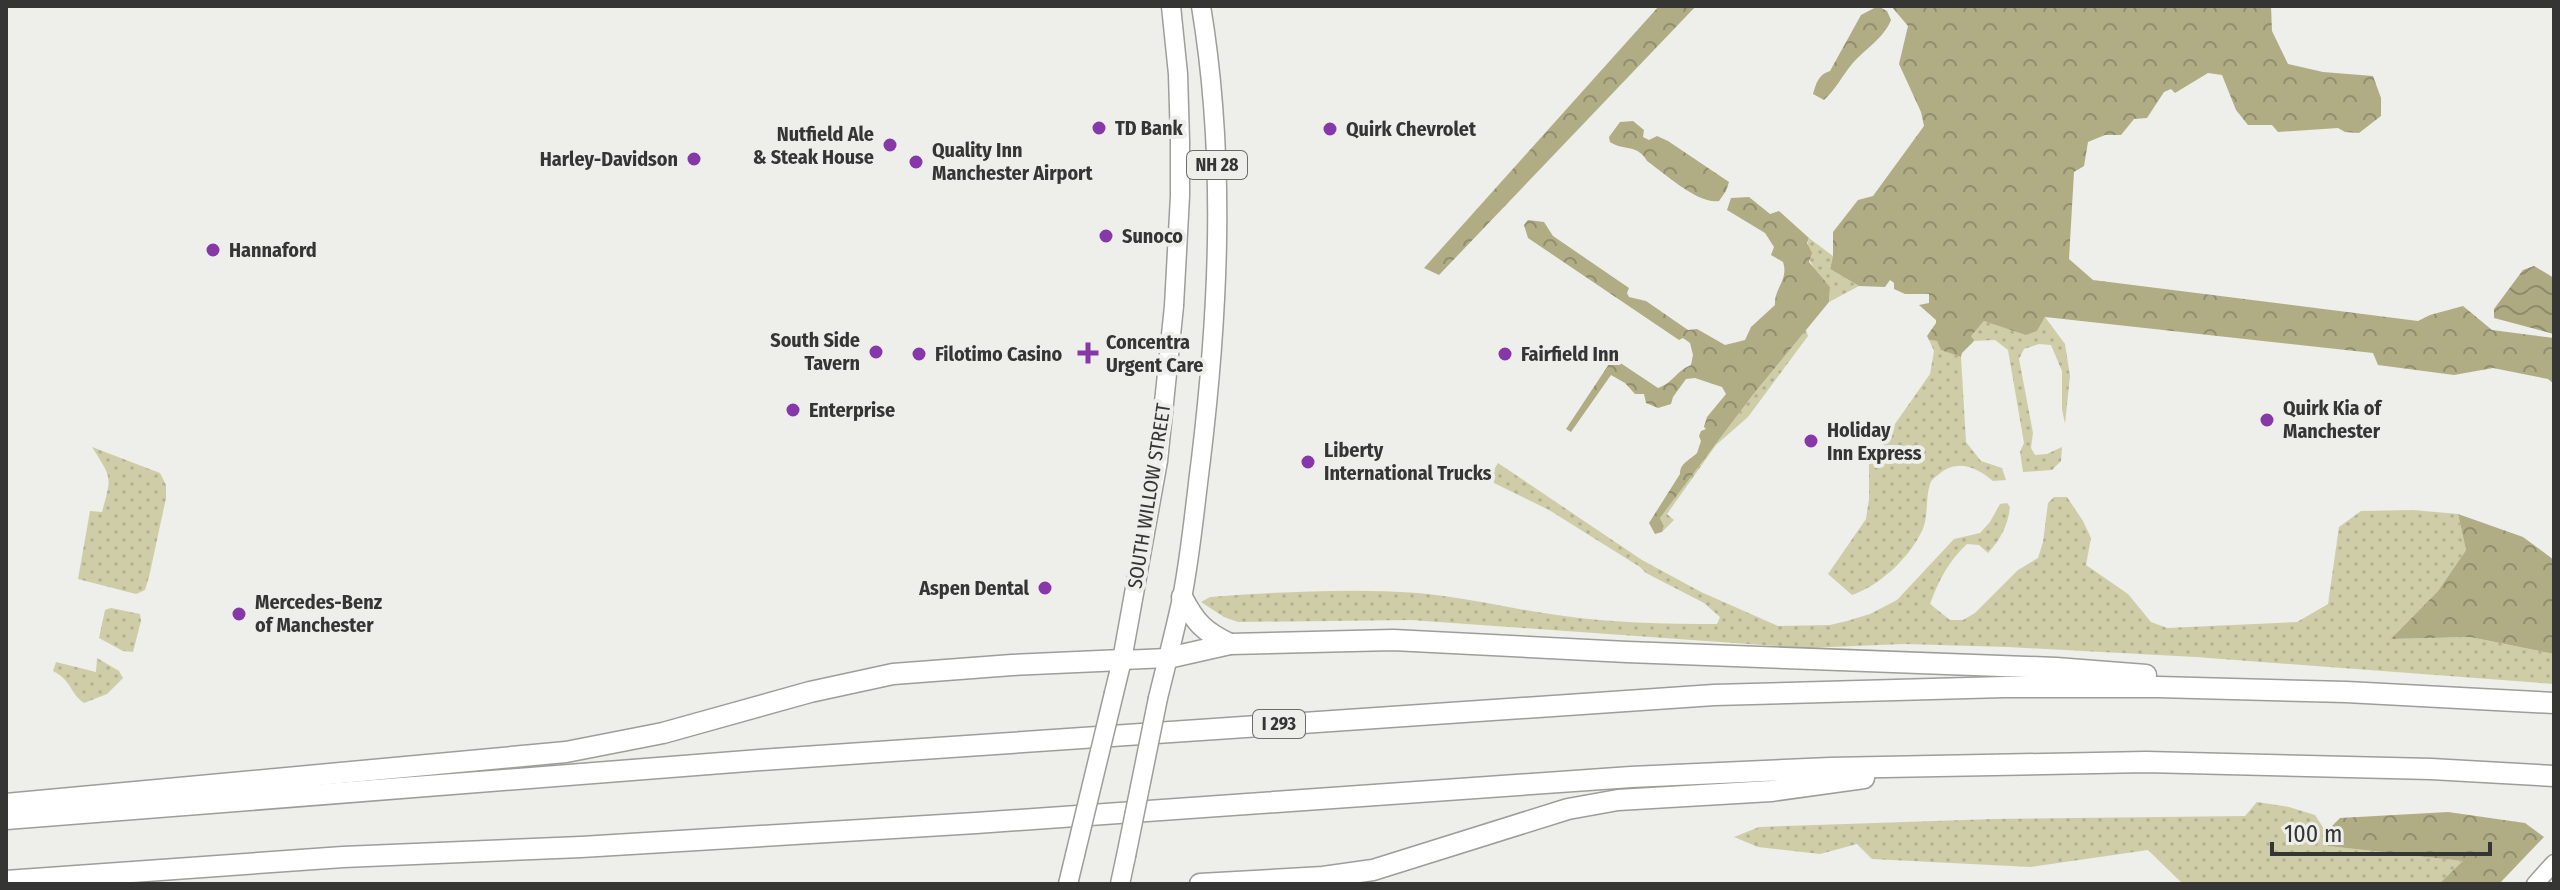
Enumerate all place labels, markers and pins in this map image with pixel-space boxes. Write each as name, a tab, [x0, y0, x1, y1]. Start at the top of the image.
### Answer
place label: TD Bank	[1115, 116, 1183, 140]
place label: Quirk Chevrolet	[1346, 117, 1477, 141]
marker: TD Bank	[1090, 119, 1108, 137]
marker: Quirk Chevrolet	[1321, 120, 1339, 138]
place label: Nutfield Ale & Steak House	[753, 122, 874, 169]
marker: Nutfield Ale & Steak House	[881, 136, 899, 154]
place label: Quality Inn Manchester Airport	[932, 138, 1093, 185]
place label: Harley-Davidson	[540, 147, 678, 171]
marker: Harley-Davidson	[685, 150, 703, 168]
marker: Quality Inn Manchester Airport	[907, 153, 925, 171]
place label: Sunoco	[1122, 224, 1183, 248]
marker: Sunoco	[1097, 227, 1115, 245]
place label: Hannaford	[229, 238, 317, 262]
marker: Hannaford	[204, 241, 222, 259]
place label: South Side Tavern	[770, 328, 860, 375]
place label: Concentra Urgent Care	[1106, 330, 1203, 377]
place label: Filotimo Casino	[935, 342, 1062, 366]
marker: Concentra Urgent Care	[1077, 342, 1099, 364]
place label: Fairfield Inn	[1521, 342, 1619, 366]
marker: South Side Tavern	[867, 343, 885, 361]
marker: Filotimo Casino	[910, 345, 928, 363]
marker: Fairfield Inn	[1496, 345, 1514, 363]
place label: Quirk Kia of Manchester	[2283, 396, 2382, 443]
place label: Enterprise	[809, 398, 895, 422]
marker: Enterprise	[784, 401, 802, 419]
marker: Quirk Kia of Manchester	[2258, 411, 2276, 429]
place label: Holiday Inn Express	[1827, 418, 1922, 465]
marker: Holiday Inn Express	[1802, 432, 1820, 450]
place label: Liberty International Trucks	[1324, 438, 1492, 485]
marker: Liberty International Trucks	[1299, 453, 1317, 471]
place label: Aspen Dental	[918, 576, 1030, 600]
marker: Aspen Dental	[1036, 579, 1054, 597]
place label: Mercedes-Benz of Manchester	[255, 590, 383, 637]
marker: Mercedes-Benz of Manchester	[230, 605, 248, 623]

